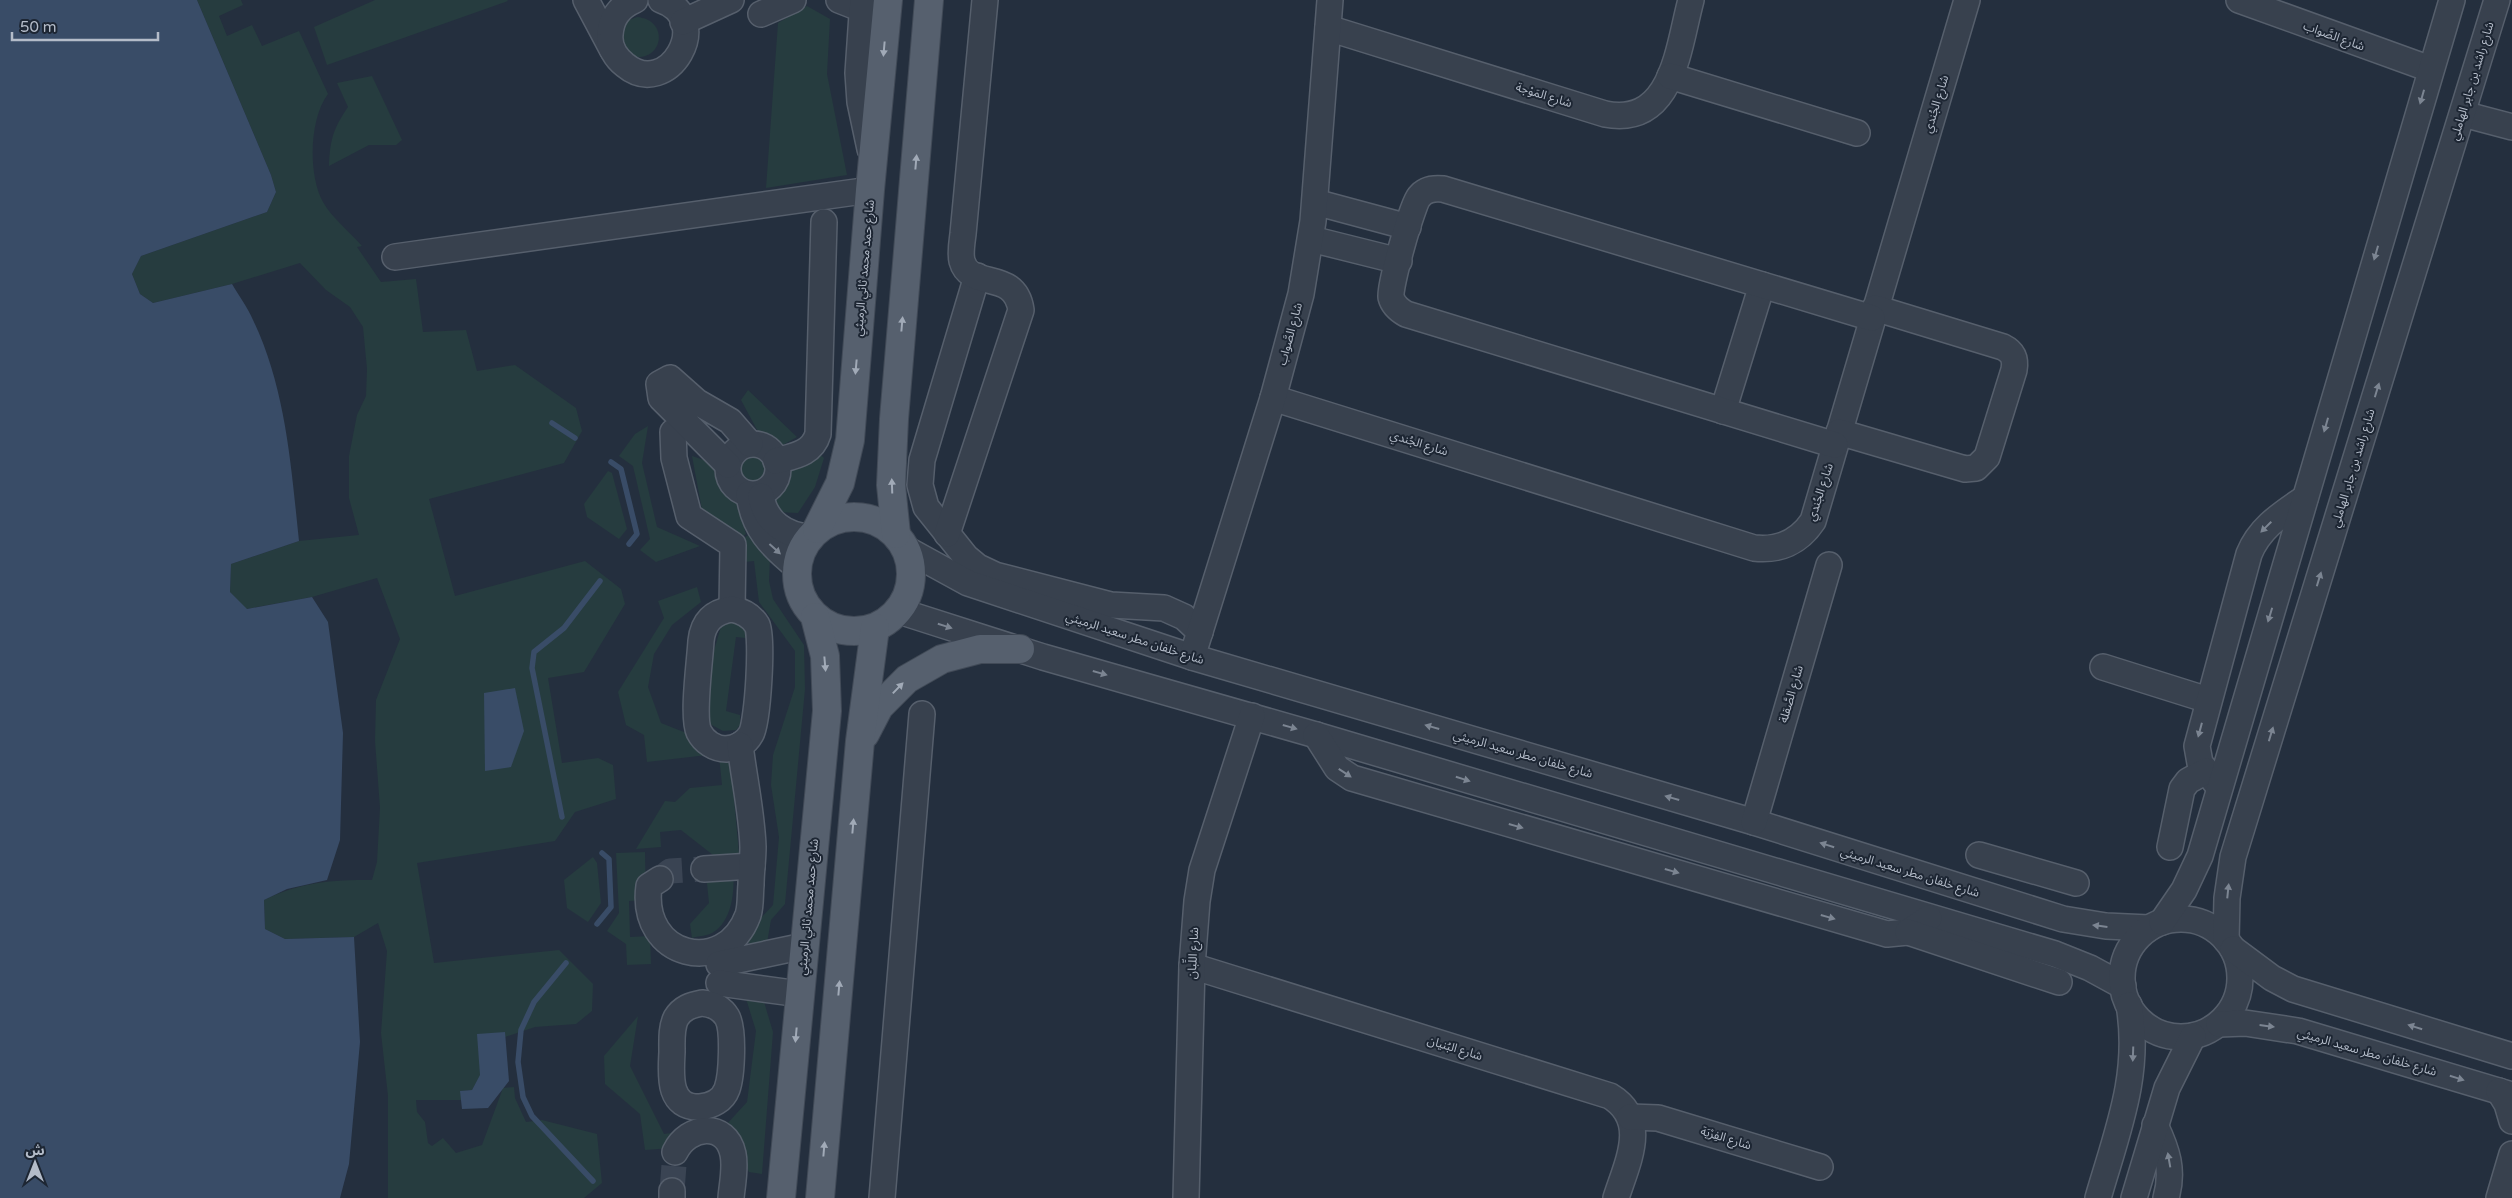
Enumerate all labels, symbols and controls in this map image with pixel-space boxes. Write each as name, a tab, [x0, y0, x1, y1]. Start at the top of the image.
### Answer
scale bar	[12, 10, 159, 42]
text: 50 m	[20, 18, 57, 36]
street label: شارع الصَّواب	[2301, 18, 2367, 55]
street label: شارع راشد بن جابر الهاملي	[2447, 20, 2499, 143]
one-way arrow	[880, 41, 888, 57]
street label: شارع الجُندي	[1921, 73, 1954, 135]
street label: شارع المَوْجة	[1514, 80, 1574, 112]
one-way arrow	[2418, 89, 2426, 104]
one-way arrow	[912, 153, 920, 169]
street label: شارع حمد محمد ثاني الرميثي	[851, 199, 880, 337]
one-way arrow	[2372, 245, 2380, 260]
street label: شارع الصَّواب	[1275, 301, 1307, 367]
one-way arrow	[899, 315, 907, 331]
one-way arrow	[852, 360, 860, 376]
one-way arrow	[2374, 383, 2382, 398]
street label: شارع راشد بن جابر الهاملي	[2328, 407, 2380, 530]
one-way arrow	[2321, 418, 2329, 433]
street label: شارع الجُندي	[1388, 428, 1450, 461]
street label: شارع الجُندي	[1804, 461, 1839, 523]
one-way arrow	[887, 477, 895, 493]
one-way arrow	[2261, 521, 2273, 533]
one-way arrow	[769, 543, 781, 555]
one-way arrow	[2316, 572, 2323, 587]
one-way arrow	[2266, 607, 2274, 622]
street label: شارع خلفان مطر سعيد الرميثي	[1063, 609, 1206, 670]
one-way arrow	[938, 622, 953, 630]
one-way arrow	[821, 656, 829, 672]
street label: شارع الصَّقلة	[1776, 664, 1808, 725]
one-way arrow	[1093, 670, 1108, 678]
one-way arrow	[892, 682, 904, 694]
one-way arrow	[2196, 722, 2204, 738]
one-way arrow	[1424, 723, 1439, 731]
one-way arrow	[1283, 724, 1298, 732]
street label: شارع خلفان مطر سعيد الرميثي	[1451, 727, 1594, 783]
one-way arrow	[2268, 727, 2276, 742]
one-way arrow	[1338, 768, 1352, 778]
one-way arrow	[1455, 775, 1470, 783]
one-way arrow	[1664, 794, 1679, 802]
one-way arrow	[849, 817, 857, 833]
one-way arrow	[1509, 822, 1524, 830]
street label: شارع حمد محمد ثاني الرميثي	[795, 838, 824, 976]
one-way arrow	[1820, 841, 1835, 849]
street label: شارع خلفان مطر سعيد الرميثي	[1838, 844, 1981, 902]
one-way arrow	[1665, 868, 1680, 876]
one-way arrow	[2224, 883, 2232, 899]
one-way arrow	[1821, 914, 1836, 922]
one-way arrow	[2092, 922, 2108, 930]
street label: شارع اللِّبان	[1181, 927, 1203, 979]
one-way arrow	[835, 979, 843, 995]
one-way arrow	[2260, 1022, 2276, 1030]
one-way arrow	[2407, 1023, 2422, 1031]
street label: شارع خلفان مطر سعيد الرميثي	[2295, 1025, 2438, 1081]
one-way arrow	[792, 1027, 800, 1043]
street label: شارع البُنيان	[1425, 1033, 1484, 1065]
one-way arrow	[2129, 1046, 2137, 1062]
one-way arrow	[2450, 1075, 2465, 1083]
street label: شارع الفِرْيَة	[1698, 1124, 1753, 1154]
north arrow	[10, 1138, 60, 1188]
one-way arrow	[821, 1141, 829, 1157]
text: ش	[25, 1142, 45, 1159]
one-way arrow	[2164, 1152, 2172, 1168]

